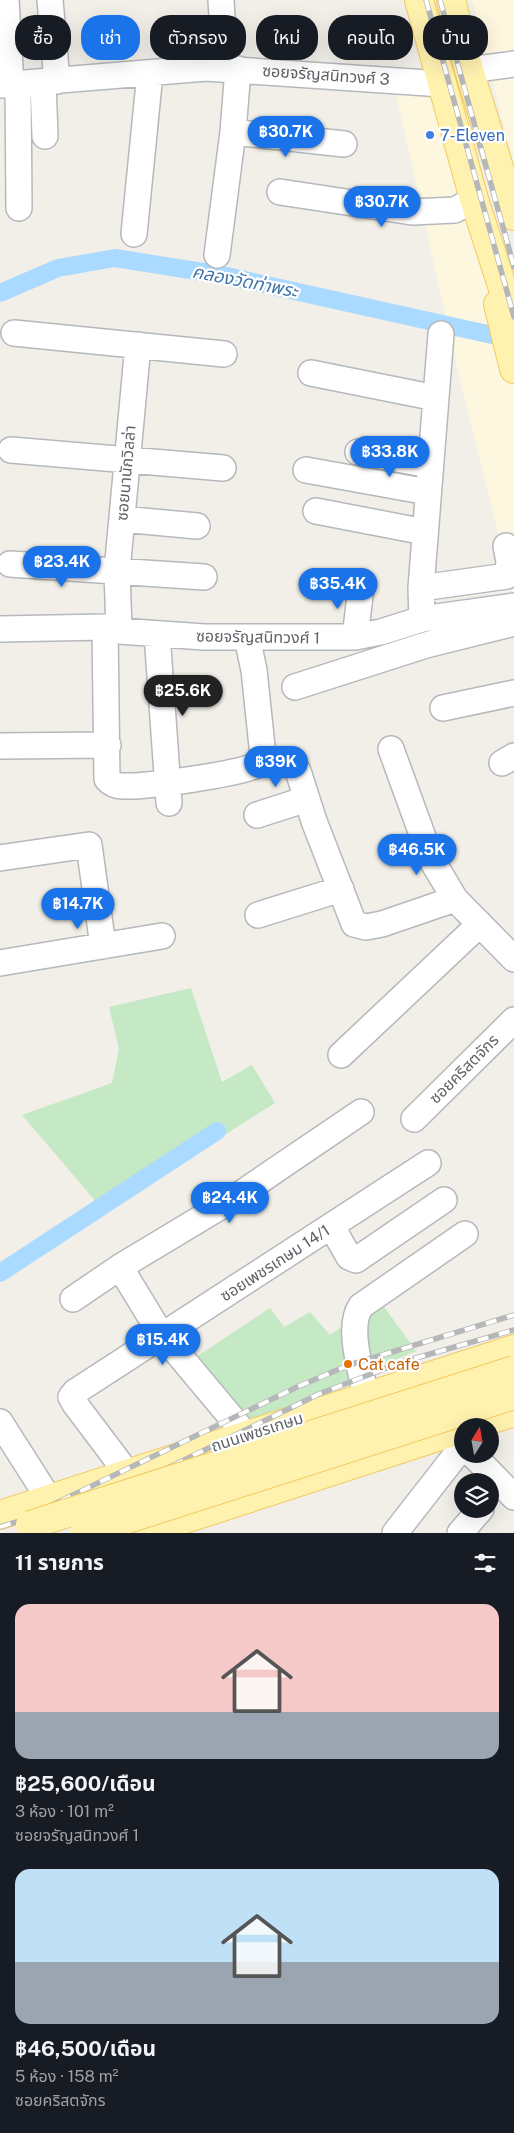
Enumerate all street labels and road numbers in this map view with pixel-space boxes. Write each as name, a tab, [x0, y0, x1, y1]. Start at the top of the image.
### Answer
street label: ซอยจรัญสนิทวงศ์ 3	[262, 61, 390, 89]
street label: ซอยนานักวิลล่า	[112, 424, 140, 522]
street label: ซอยจรัญสนิทวงศ์ 1	[196, 626, 320, 648]
street label: ซอยคริสตจักร	[425, 1030, 503, 1108]
street label: ซอยเพชรเกษม 14/1	[217, 1221, 333, 1305]
street label: ถนนเพชรเกษม	[209, 1408, 305, 1456]

